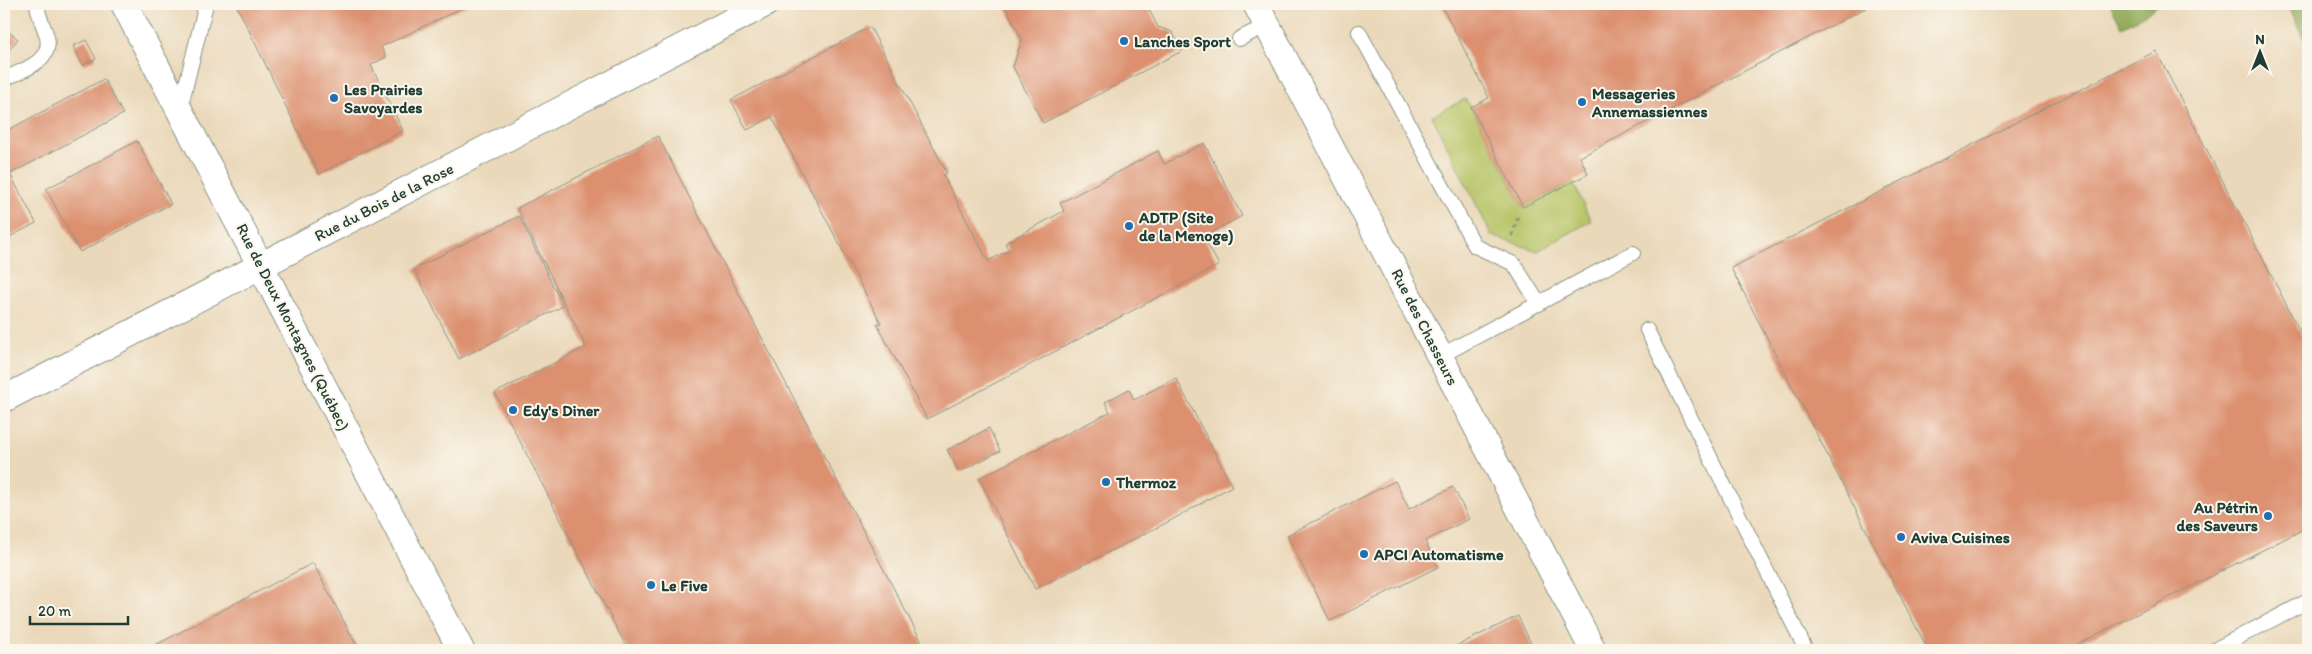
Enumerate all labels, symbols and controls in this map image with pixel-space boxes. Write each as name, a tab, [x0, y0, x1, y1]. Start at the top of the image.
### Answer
north arrow	[2234, 28, 2284, 78]
text: N	[2255, 31, 2265, 48]
place label: Lanches Sport	[1134, 32, 1231, 52]
marker: Lanches Sport	[1118, 35, 1130, 47]
place label: Les Prairies Savoyardes	[344, 80, 423, 118]
place label: Messageries Annemassiennes	[1591, 84, 1708, 121]
marker: Les Prairies Savoyardes	[328, 92, 340, 104]
marker: Messageries Annemassiennes	[1576, 96, 1588, 108]
street label: Rue du Bois de la Rose	[311, 159, 457, 245]
place label: ADTP (Site de la Menoge)	[1138, 208, 1234, 246]
street label: Rue de Deux Montagnes (Québec)	[232, 220, 354, 434]
marker: ADTP (Site de la Menoge)	[1123, 220, 1135, 232]
street label: Rue des Chasseurs	[1387, 266, 1463, 388]
place label: Edy's Diner	[523, 401, 600, 421]
marker: Edy's Diner	[507, 404, 519, 416]
place label: Thermoz	[1115, 473, 1177, 492]
marker: Thermoz	[1100, 476, 1112, 488]
place label: Au Pétrin des Saveurs	[2177, 498, 2259, 535]
marker: Au Pétrin des Saveurs	[2262, 510, 2274, 522]
place label: Aviva Cuisines	[1910, 528, 2010, 547]
marker: Aviva Cuisines	[1895, 531, 1907, 543]
place label: APCI Automatisme	[1373, 545, 1504, 564]
marker: APCI Automatisme	[1358, 548, 1370, 560]
place label: Le Five	[661, 576, 708, 595]
marker: Le Five	[645, 579, 657, 591]
scale bar	[30, 594, 128, 626]
text: 20 m	[38, 602, 72, 620]

